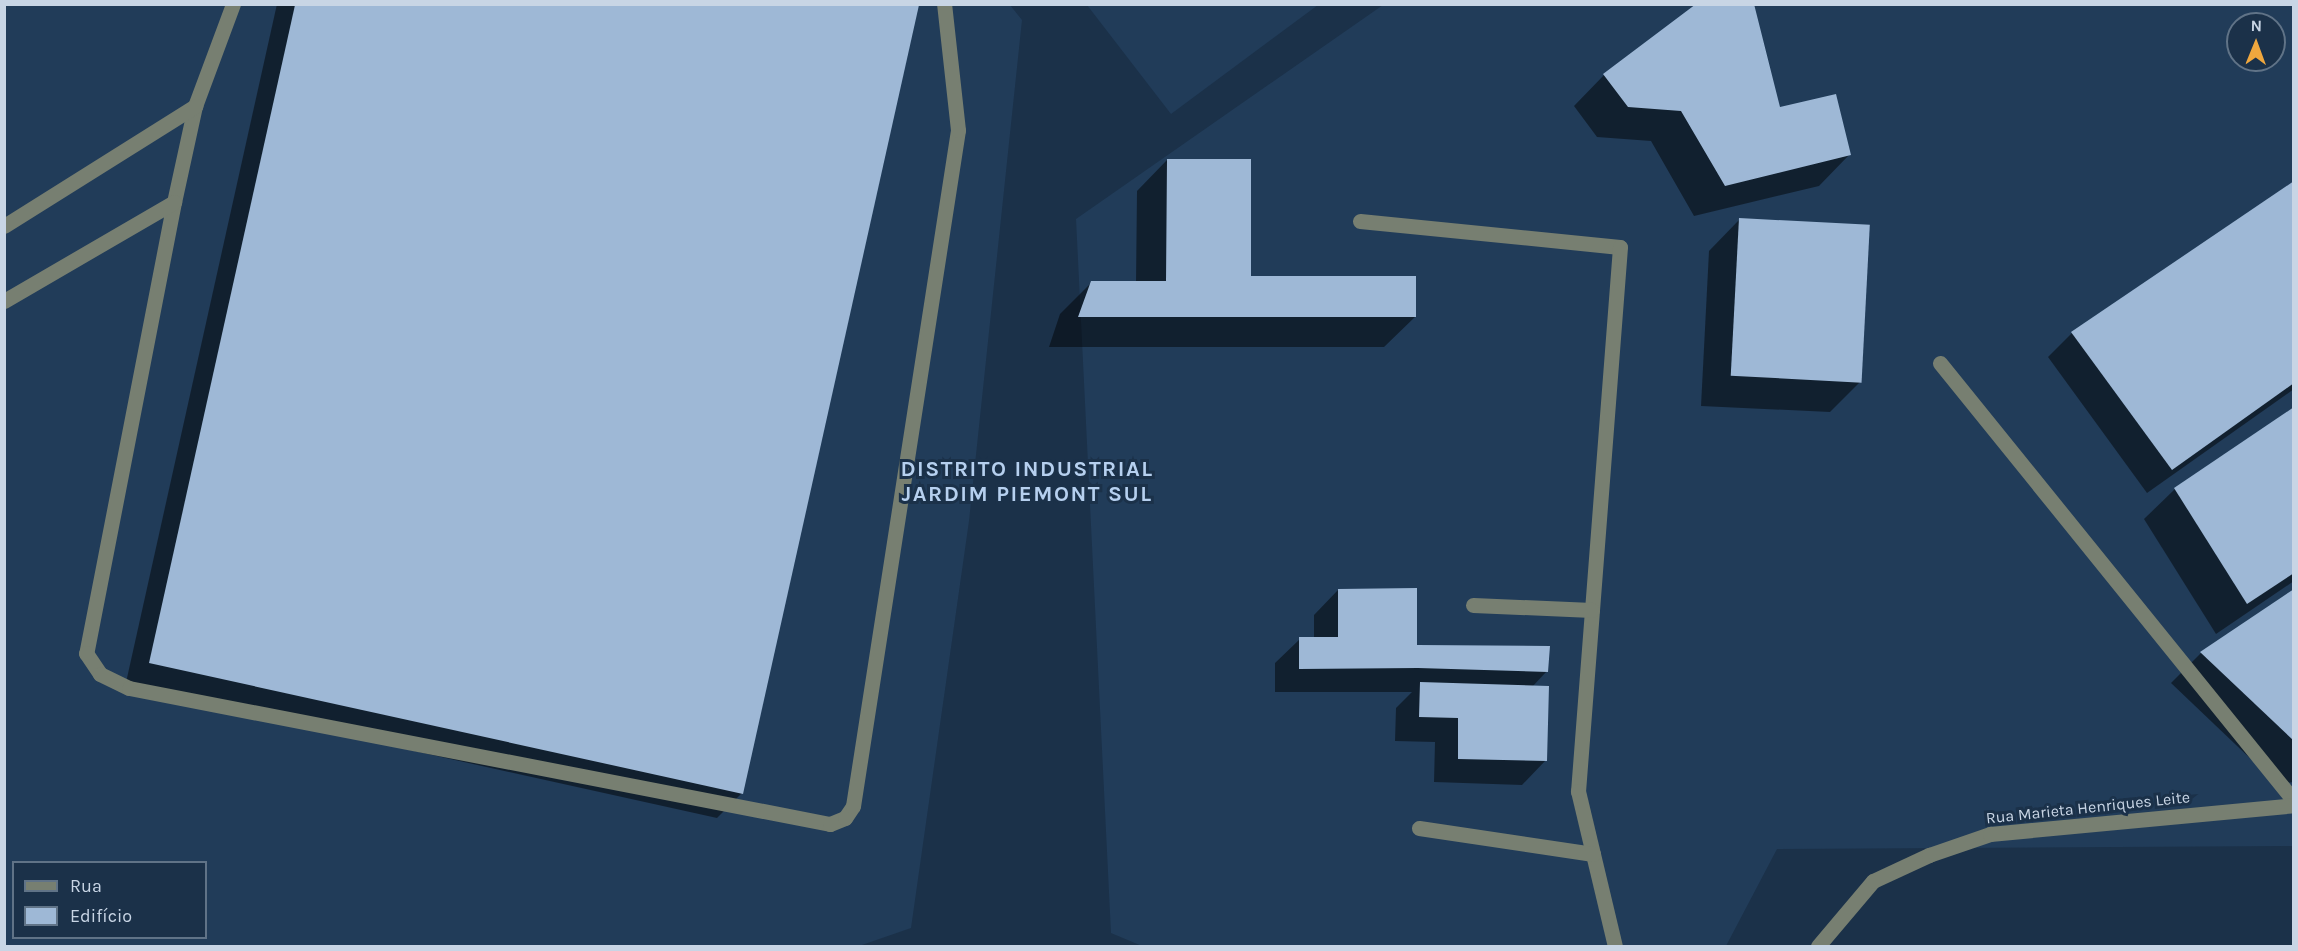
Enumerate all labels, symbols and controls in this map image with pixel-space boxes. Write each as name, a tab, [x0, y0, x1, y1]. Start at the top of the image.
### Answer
north arrow	[2226, 12, 2286, 72]
text: N	[2250, 16, 2262, 35]
district label: DISTRITO INDUSTRIAL JARDIM PIEMONT SUL	[900, 456, 1154, 508]
street label: Rua Marieta Henriques Leite	[1985, 788, 2191, 828]
legend	[12, 861, 207, 939]
text: Rua	[70, 875, 102, 897]
text: Edifício	[70, 905, 132, 927]

